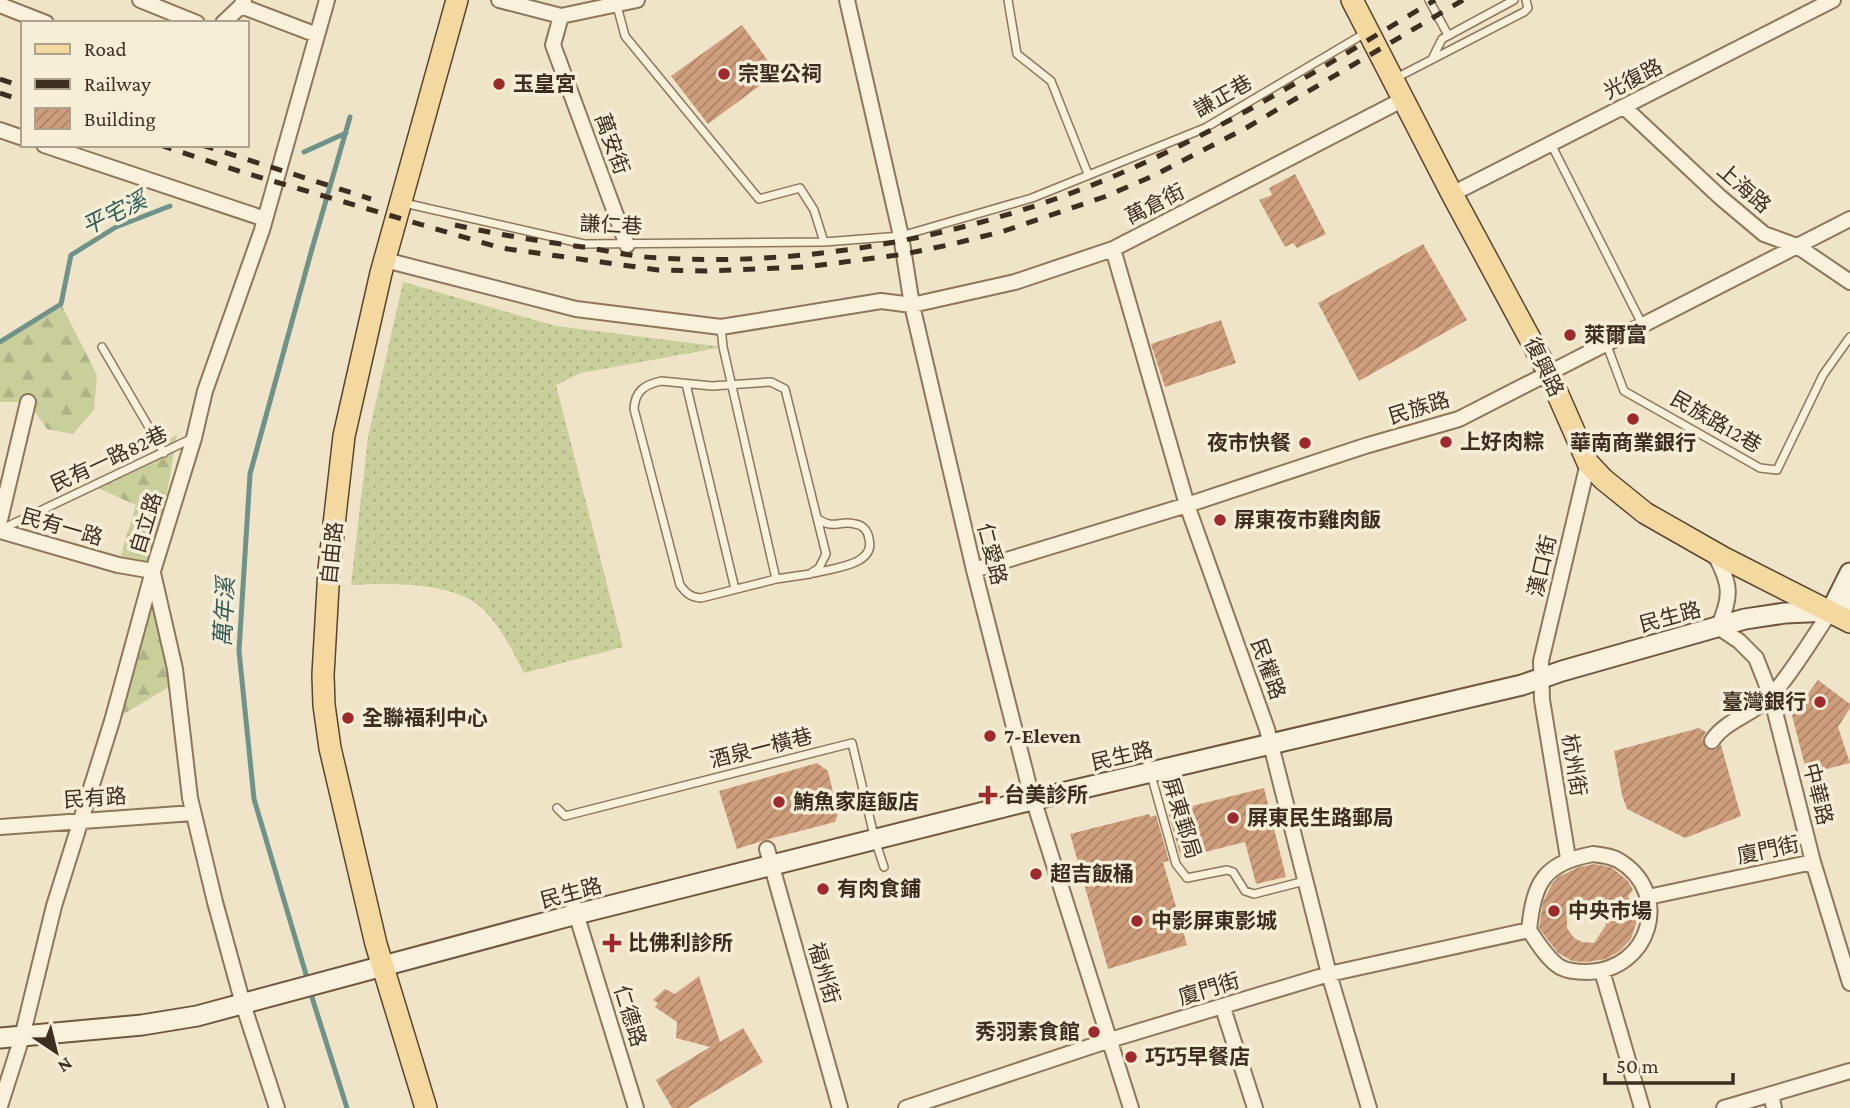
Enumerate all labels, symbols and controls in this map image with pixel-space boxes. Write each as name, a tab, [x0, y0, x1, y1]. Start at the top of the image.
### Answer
legend	[21, 21, 248, 147]
text: Road	[84, 37, 127, 61]
street label: 光復路	[1599, 54, 1667, 104]
place label: 宗聖公祠	[738, 62, 822, 86]
marker: 宗聖公祠	[716, 66, 732, 82]
street label: 謙正巷	[1190, 70, 1256, 122]
text: Railway	[84, 72, 151, 96]
place label: 玉皇宮	[513, 72, 576, 96]
marker: 玉皇宮	[491, 76, 507, 92]
text: Building	[84, 107, 156, 131]
street label: 萬安街	[590, 110, 634, 178]
street label: 上海路	[1712, 158, 1776, 218]
street label: 萬倉街	[1121, 179, 1189, 229]
water label: 平宅溪	[77, 185, 153, 240]
street label: 謙仁巷	[579, 211, 643, 239]
place label: 萊爾富	[1584, 323, 1647, 347]
marker: 萊爾富	[1562, 327, 1578, 343]
street label: 復興路	[1519, 333, 1569, 401]
street label: 民族路12巷	[1666, 386, 1766, 458]
street label: 民族路	[1385, 387, 1453, 429]
marker: 華南商業銀行	[1625, 411, 1641, 427]
street label: 民有一路82巷	[47, 421, 171, 497]
place label: 上好肉粽	[1460, 430, 1544, 454]
place label: 夜市快餐	[1207, 431, 1291, 455]
place label: 華南商業銀行	[1570, 431, 1696, 455]
marker: 上好肉粽	[1438, 434, 1454, 450]
marker: 夜市快餐	[1297, 435, 1313, 451]
street label: 自立路	[125, 489, 167, 557]
street label: 民有一路	[18, 504, 106, 550]
place label: 屏東夜市雞肉飯	[1234, 508, 1381, 532]
marker: 屏東夜市雞肉飯	[1212, 512, 1228, 528]
street label: 自由路	[317, 520, 347, 586]
street label: 仁愛路	[973, 521, 1011, 587]
street label: 漢口街	[1523, 533, 1561, 599]
water label: 萬年溪	[209, 574, 239, 647]
street label: 民生路	[1636, 597, 1704, 637]
street label: 民權路	[1246, 635, 1290, 703]
place label: 臺灣銀行	[1722, 690, 1806, 714]
marker: 臺灣銀行	[1812, 694, 1828, 710]
place label: 全聯福利中心	[362, 706, 488, 730]
marker: 全聯福利中心	[340, 710, 356, 726]
street label: 酒泉一橫巷	[707, 724, 815, 772]
place label: 7-Eleven	[1004, 724, 1081, 748]
marker: 7-Eleven	[982, 728, 998, 744]
street label: 杭州街	[1557, 732, 1591, 798]
street label: 民生路	[1089, 737, 1155, 775]
street label: 中華路	[1799, 761, 1837, 827]
street label: 屏東郵局	[1158, 774, 1206, 862]
place label: 台美診所	[1004, 783, 1088, 807]
street label: 民有路	[63, 784, 127, 812]
marker: 台美診所	[978, 785, 998, 805]
place label: 鮪魚家庭飯店	[793, 790, 919, 814]
marker: 鮪魚家庭飯店	[771, 794, 787, 810]
place label: 屏東民生路郵局	[1247, 806, 1394, 830]
marker: 屏東民生路郵局	[1225, 810, 1241, 826]
street label: 廈門街	[1735, 832, 1801, 868]
place label: 超吉飯桶	[1050, 862, 1134, 886]
marker: 超吉飯桶	[1028, 866, 1044, 882]
street label: 民生路	[537, 873, 605, 913]
place label: 有肉食鋪	[837, 877, 921, 901]
marker: 有肉食鋪	[815, 881, 831, 897]
place label: 中央市場	[1568, 899, 1652, 923]
marker: 中央市場	[1546, 903, 1562, 919]
place label: 中影屏東影城	[1151, 909, 1277, 933]
marker: 中影屏東影城	[1129, 913, 1145, 929]
place label: 比佛利診所	[628, 931, 733, 955]
marker: 比佛利診所	[602, 933, 622, 953]
street label: 福州街	[804, 939, 844, 1007]
street label: 廈門街	[1175, 968, 1243, 1010]
street label: 仁德路	[609, 982, 651, 1050]
north arrow	[21, 1017, 91, 1087]
place label: 秀羽素食館	[975, 1020, 1080, 1044]
marker: 秀羽素食館	[1086, 1024, 1102, 1040]
scale bar	[1605, 1042, 1733, 1086]
place label: 巧巧早餐店	[1145, 1045, 1250, 1069]
marker: 巧巧早餐店	[1123, 1049, 1139, 1065]
text: N	[54, 1053, 77, 1078]
text: 50 m	[1616, 1054, 1659, 1078]

